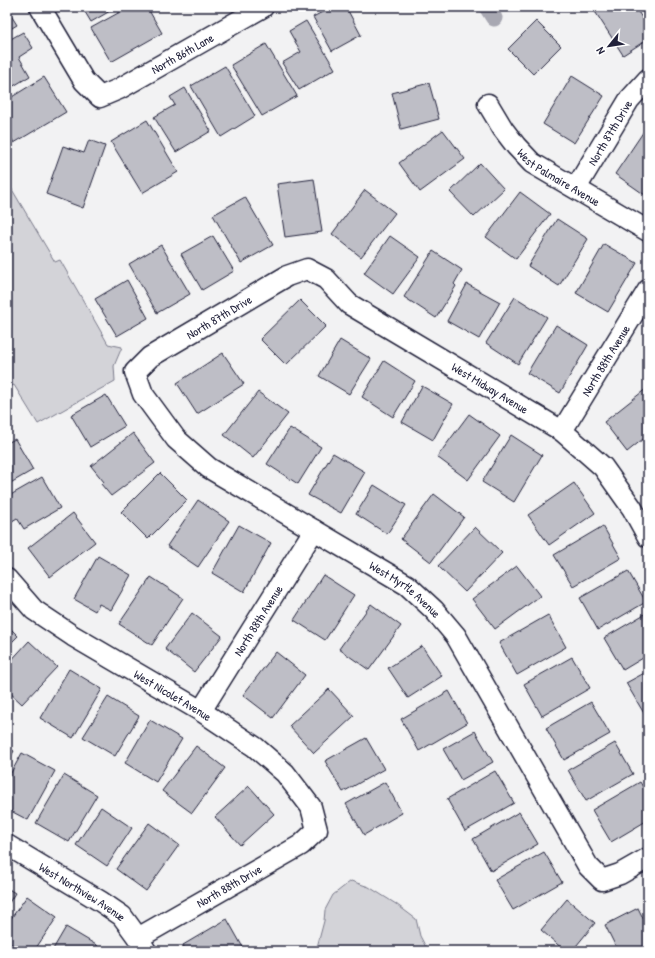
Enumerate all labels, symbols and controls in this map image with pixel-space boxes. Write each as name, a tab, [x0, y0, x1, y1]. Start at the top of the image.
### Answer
north arrow	[589, 26, 629, 66]
street label: North 86th Lane	[148, 28, 217, 78]
text: N	[593, 45, 608, 57]
street label: North 87th Drive	[583, 96, 636, 168]
street label: West Palmaire Avenue	[514, 144, 604, 210]
street label: North 87th Drive	[183, 291, 255, 343]
street label: North 88th Avenue	[577, 321, 634, 399]
street label: West Midway Avenue	[448, 358, 532, 418]
street label: West Myrtle Avenue	[367, 556, 445, 621]
street label: North 88th Avenue	[229, 581, 286, 659]
street label: West Nicolet Avenue	[131, 665, 215, 725]
street label: West Northview Avenue	[36, 858, 131, 924]
street label: North 88th Drive	[193, 860, 265, 912]

